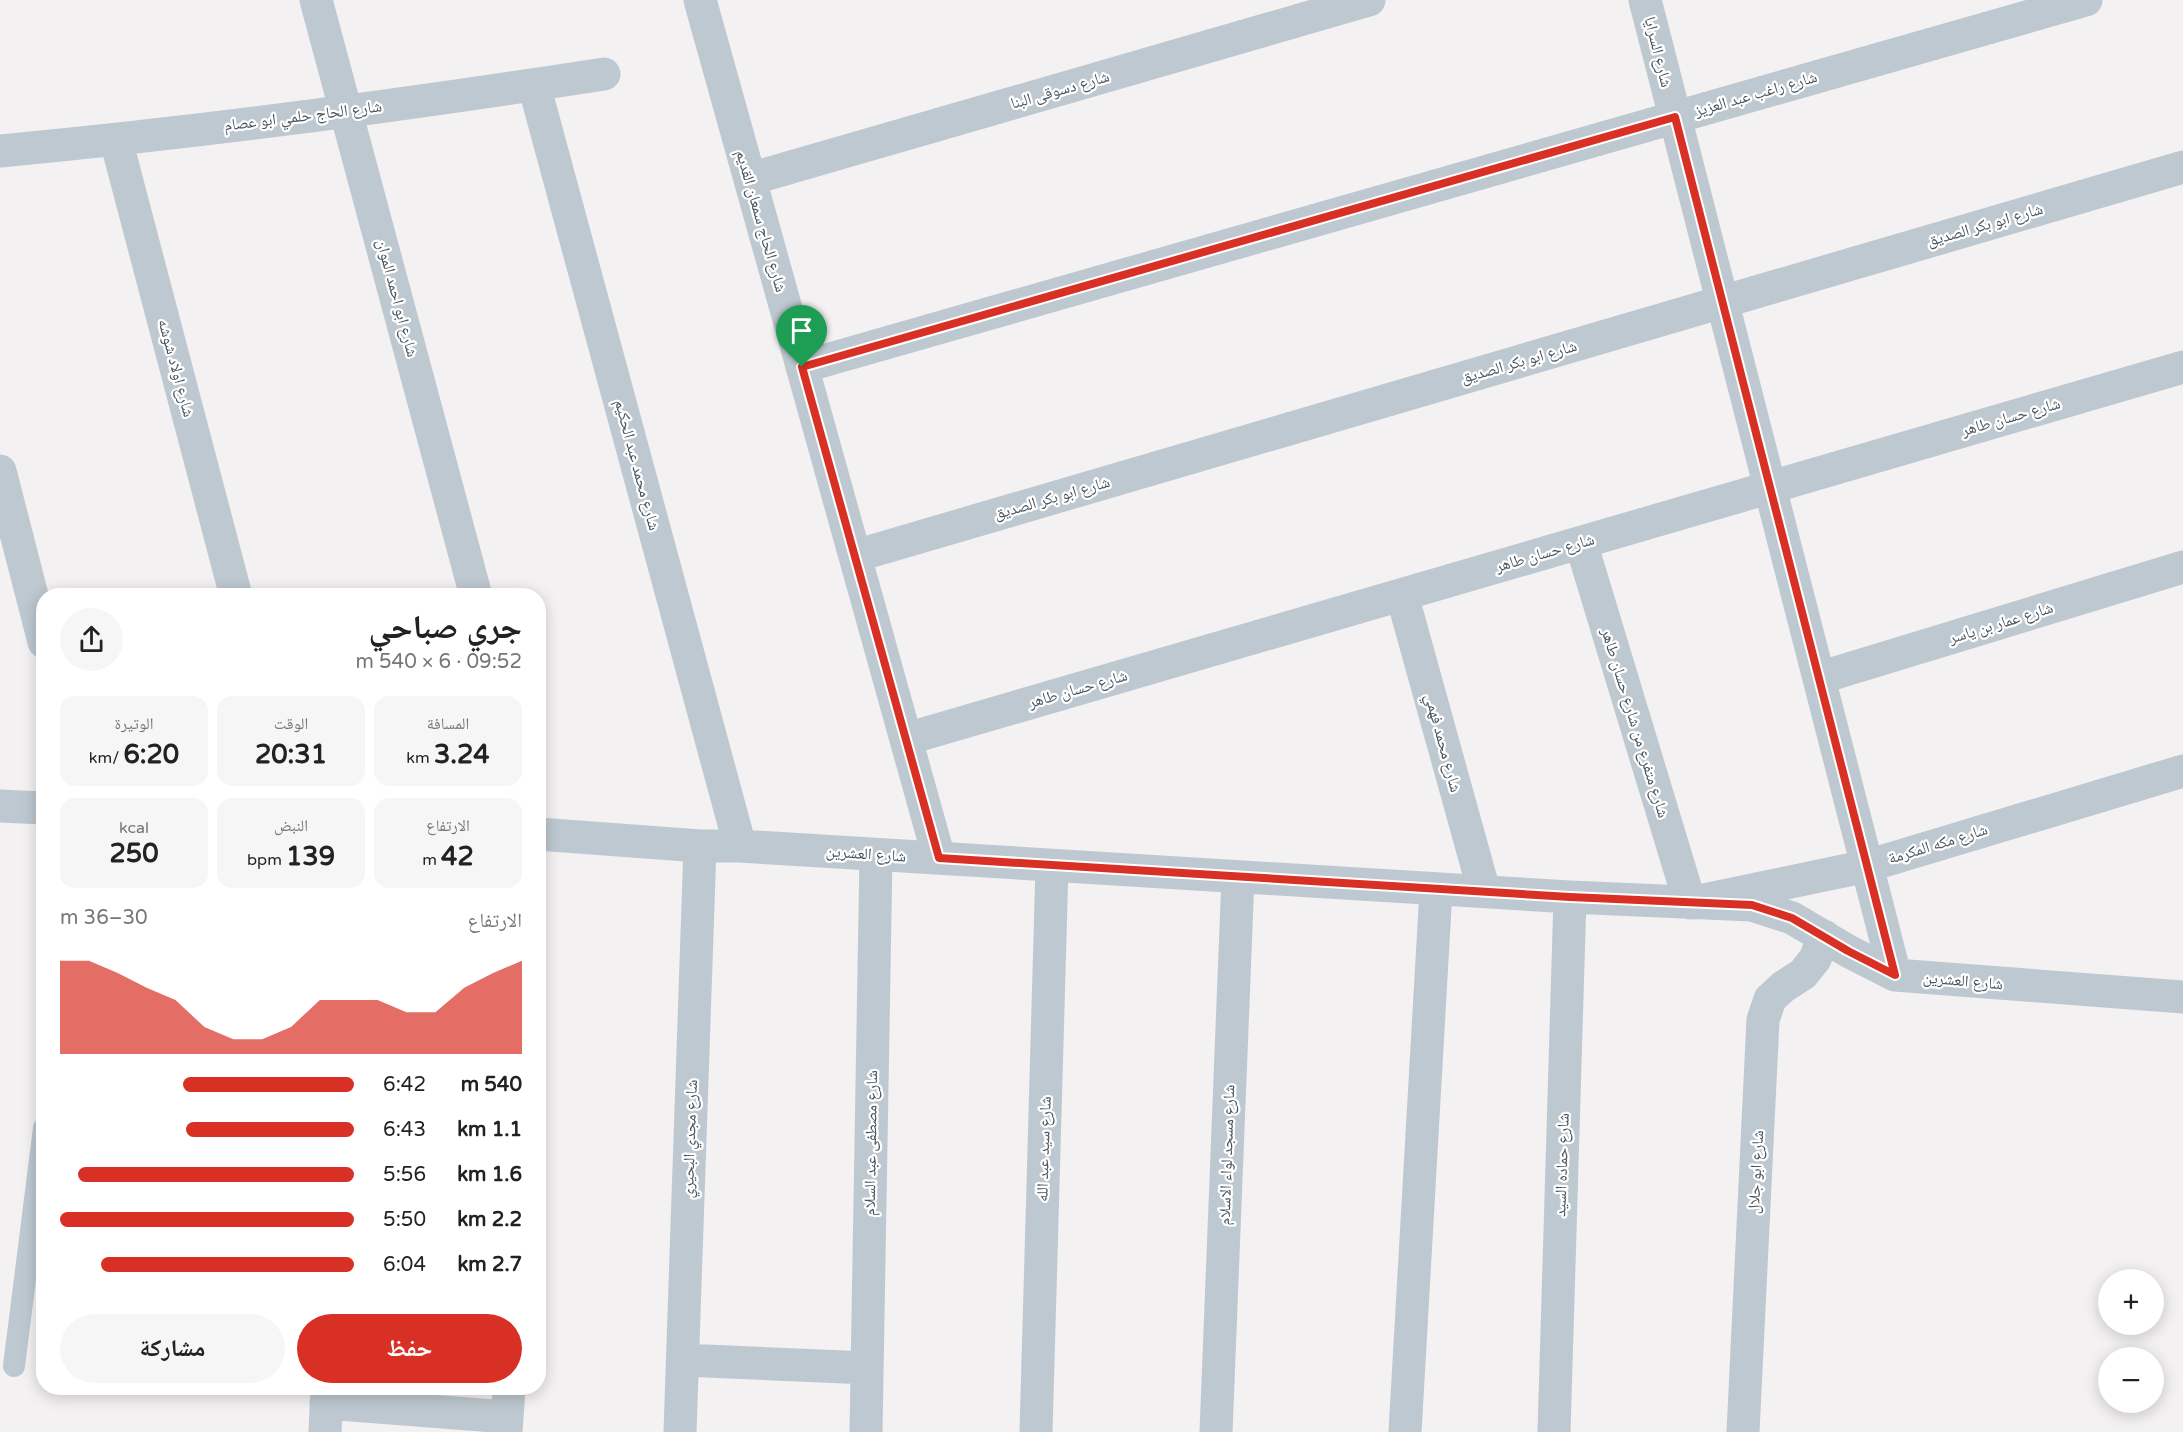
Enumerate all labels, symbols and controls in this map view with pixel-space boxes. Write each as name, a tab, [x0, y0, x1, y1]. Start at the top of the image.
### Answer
street label: شارع السرايا	[1640, 15, 1676, 89]
street label: شارع دسوقى البنا	[1008, 66, 1112, 114]
street label: شارع راغب عبد العزيز	[1691, 67, 1820, 121]
street label: شارع الحاج حلمي ابو عصام	[223, 96, 383, 138]
street label: شارع الحاج سمعان القديم	[731, 148, 791, 294]
street label: شارع ابو بكر الصديق	[1925, 199, 2045, 251]
street label: شارع ابو احمد الموان	[372, 237, 422, 359]
pin	[776, 305, 827, 367]
icon: arrive	[785, 314, 818, 347]
street label: شارع اولاد شوشه	[153, 317, 199, 419]
street label: شارع ابو بكر الصديق	[1459, 336, 1579, 388]
street label: شارع حسان طاهر	[1958, 393, 2063, 441]
street label: شارع محمد عبد الحكيم	[610, 397, 664, 533]
street label: شارع ابو بكر الصديق	[992, 472, 1112, 524]
street label: شارع حسان طاهر	[1492, 529, 1597, 577]
street label: شارع عمار بن ياسر	[1945, 598, 2056, 649]
button: share	[60, 608, 123, 671]
text: جري صباحي	[368, 608, 522, 647]
street label: شارع متفرع من شارع حسان طاهر	[1596, 625, 1673, 820]
text: 09:52 · 6 × 540 m	[355, 650, 522, 674]
street label: شارع حسان طاهر	[1025, 665, 1130, 713]
street label: شارع محمد فهمي	[1418, 691, 1466, 795]
text: الوتيرة	[115, 714, 153, 734]
text: الوقت	[274, 714, 308, 734]
text: المسافة	[427, 714, 469, 734]
text: 6:20	[123, 739, 179, 770]
text: 20:31	[255, 739, 327, 770]
text: 3.24	[434, 739, 490, 770]
text: /km	[89, 748, 123, 768]
text: km	[406, 748, 434, 768]
text: النبض	[274, 816, 308, 836]
text: الارتفاع	[426, 816, 470, 836]
text: kcal	[119, 818, 149, 838]
street label: شارع مكه المكرمة	[1886, 819, 1990, 869]
text: 250	[110, 838, 158, 869]
text: 139	[286, 841, 335, 872]
text: 42	[441, 841, 474, 872]
street label: شارع العشرين	[825, 841, 907, 867]
text: bpm	[247, 850, 286, 870]
text: m	[422, 850, 441, 870]
text: 30–36 m	[60, 906, 148, 930]
text: الارتفاع	[467, 909, 522, 933]
street label: شارع العشرين	[1922, 968, 2004, 994]
street label: شارع مصطفى عبد السلام	[860, 1070, 882, 1216]
text: 6:42	[383, 1073, 426, 1097]
text: 540 m	[461, 1073, 522, 1097]
street label: شارع مجدي البحيري	[678, 1079, 704, 1199]
street label: شارع مسجد لواء الاسلام	[1215, 1084, 1239, 1226]
street label: شارع سيد عبد الله	[1032, 1096, 1056, 1202]
street label: شارع حماده السيد	[1550, 1113, 1574, 1217]
text: 6:43	[383, 1118, 426, 1142]
text: 1.1 km	[457, 1118, 522, 1142]
street label: شارع ابو جلال	[1744, 1130, 1768, 1214]
text: 5:56	[383, 1163, 426, 1187]
text: 1.6 km	[457, 1163, 522, 1187]
text: 5:50	[383, 1208, 426, 1232]
text: 2.2 km	[457, 1208, 522, 1232]
text: 6:04	[383, 1253, 426, 1277]
text: 2.7 km	[457, 1253, 522, 1277]
map controls	[2098, 1269, 2164, 1413]
button: +	[2098, 1269, 2164, 1335]
button: مشاركة	[60, 1314, 285, 1383]
button: حفظ	[297, 1314, 522, 1383]
button: −	[2098, 1347, 2164, 1413]

